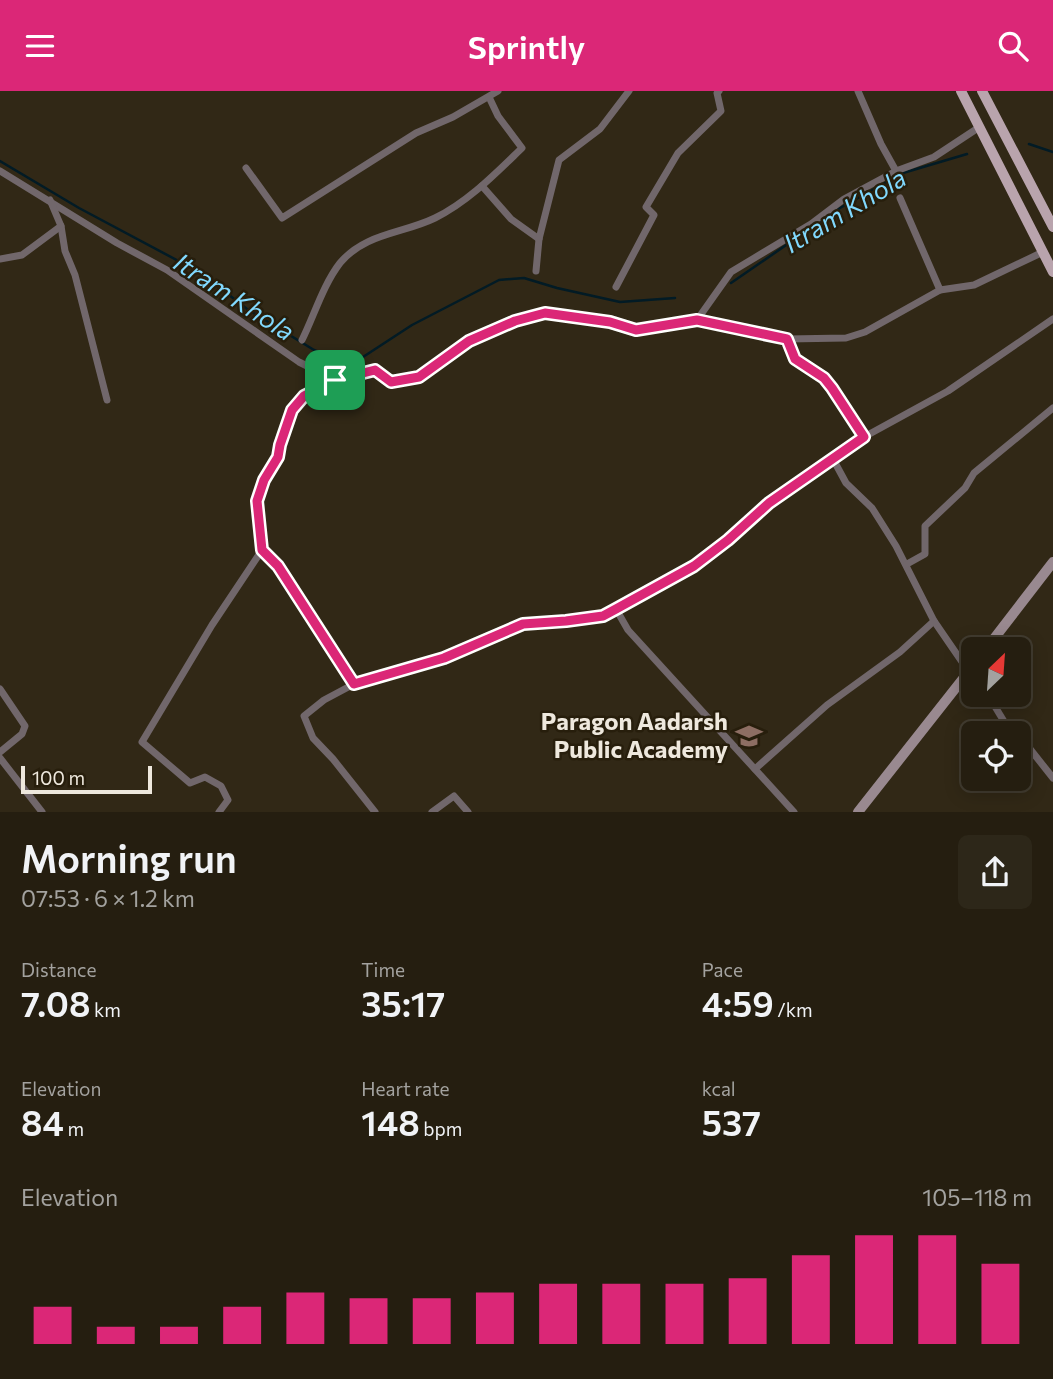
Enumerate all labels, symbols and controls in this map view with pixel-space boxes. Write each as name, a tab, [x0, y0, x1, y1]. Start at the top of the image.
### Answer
text: Sprintly	[468, 26, 585, 66]
icon: menu	[21, 27, 59, 65]
icon: search	[994, 27, 1032, 65]
water label: Itram Khola	[777, 161, 911, 258]
water label: Itram Khola	[169, 245, 301, 346]
pin	[305, 350, 365, 410]
icon: arrive	[316, 361, 354, 399]
north arrow	[961, 637, 1031, 707]
map controls	[961, 637, 1031, 791]
place label: Paragon Aadarsh Public Academy	[541, 706, 728, 763]
school or university icon: Paragon Aadarsh Public Academy	[734, 721, 764, 751]
button: locate	[961, 721, 1031, 791]
scale bar	[21, 763, 152, 795]
text: 100 m	[32, 766, 85, 789]
text: Morning run	[21, 834, 237, 881]
button: share	[958, 835, 1032, 909]
text: 07:53 · 6 × 1.2 km	[21, 884, 195, 912]
text: Distance	[21, 958, 97, 981]
text: Time	[361, 958, 405, 981]
text: Pace	[702, 958, 743, 981]
text: 7.08	[21, 981, 90, 1024]
text: 35:17	[361, 981, 445, 1024]
text: 4:59	[702, 981, 774, 1024]
text: km	[90, 998, 121, 1021]
text: /km	[774, 998, 813, 1021]
text: Elevation	[21, 1077, 101, 1100]
text: Heart rate	[361, 1077, 450, 1100]
text: kcal	[702, 1077, 736, 1100]
text: 84	[21, 1100, 64, 1143]
text: 148	[361, 1100, 420, 1143]
text: 537	[702, 1100, 761, 1143]
text: m	[64, 1117, 84, 1140]
text: bpm	[420, 1117, 462, 1140]
text: Elevation	[21, 1183, 118, 1211]
text: 105–118 m	[922, 1183, 1032, 1211]

